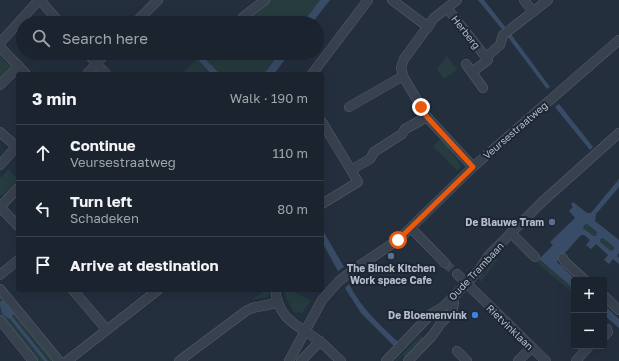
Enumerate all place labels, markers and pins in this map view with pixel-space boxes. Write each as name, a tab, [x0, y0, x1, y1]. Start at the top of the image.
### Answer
place label: De Blauwe Tram	[465, 216, 544, 228]
marker: De Blauwe Tram	[547, 217, 557, 227]
marker: The Binck Kitchen Work space Cafe	[386, 251, 396, 261]
place label: The Binck Kitchen Work space Cafe	[347, 262, 435, 286]
place label: De Bloemenvink	[388, 309, 467, 321]
marker: De Bloemenvink	[470, 310, 480, 320]

